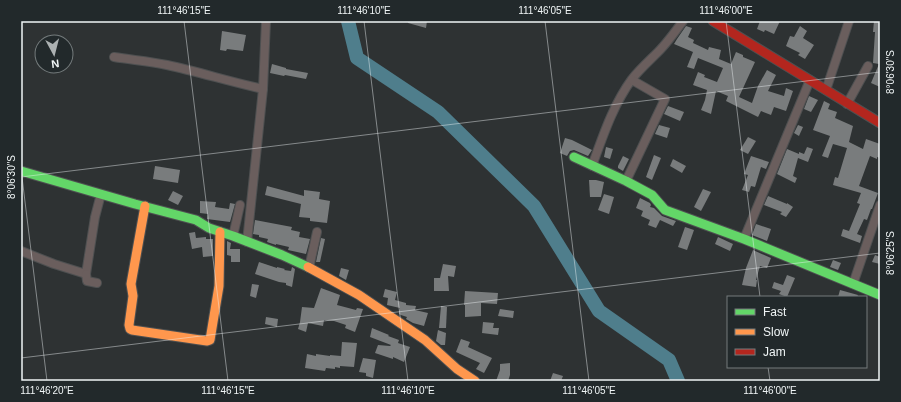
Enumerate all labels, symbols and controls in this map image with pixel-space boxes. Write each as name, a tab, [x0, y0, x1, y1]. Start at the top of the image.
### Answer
text: 111°46'15"E	[157, 5, 211, 16]
text: 111°46'10"E	[337, 5, 391, 16]
text: 111°46'05"E	[518, 5, 572, 16]
text: 111°46'00"E	[699, 5, 753, 16]
north arrow	[34, 34, 74, 74]
text: 8°06'30"S	[885, 50, 896, 94]
text: N	[50, 57, 60, 70]
text: 8°06'30"S	[6, 155, 17, 199]
text: 8°06'25"S	[885, 231, 896, 275]
legend	[727, 296, 867, 368]
text: Fast	[763, 305, 787, 319]
text: Slow	[763, 325, 789, 339]
text: Jam	[763, 345, 786, 359]
text: 111°46'20"E	[20, 385, 74, 396]
text: 111°46'15"E	[201, 385, 255, 396]
text: 111°46'10"E	[381, 385, 435, 396]
text: 111°46'05"E	[562, 385, 616, 396]
text: 111°46'00"E	[743, 385, 797, 396]

